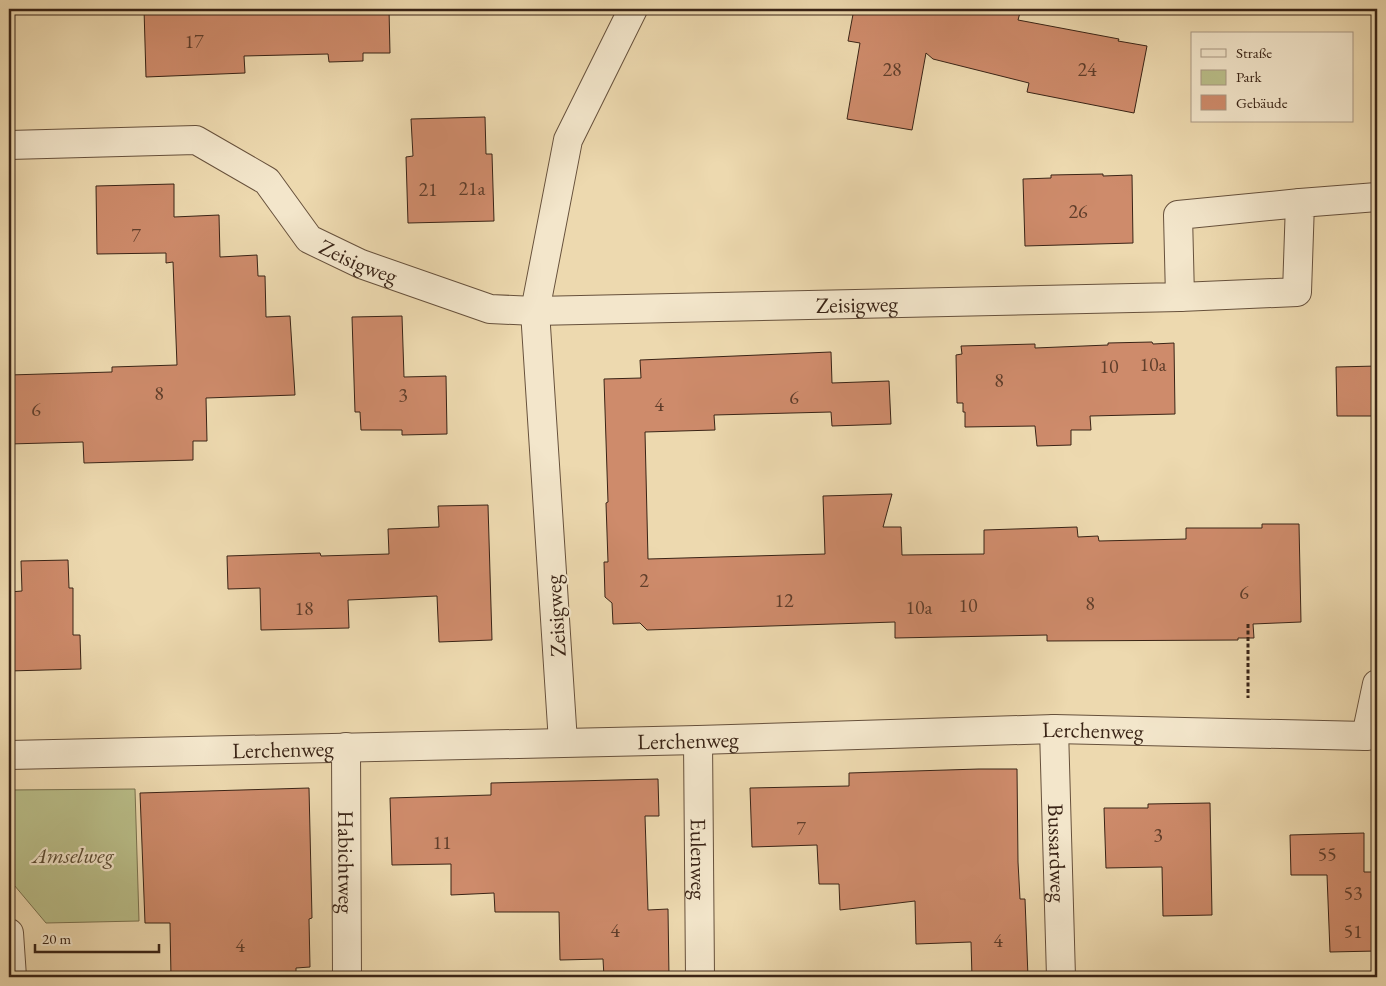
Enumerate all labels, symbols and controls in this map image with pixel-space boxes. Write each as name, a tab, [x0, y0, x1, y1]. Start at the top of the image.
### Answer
house number: 17	[184, 28, 204, 54]
legend	[1191, 32, 1354, 122]
text: Straße	[1236, 43, 1272, 62]
house number: 28	[882, 56, 902, 82]
house number: 24	[1077, 56, 1097, 82]
text: Park	[1236, 67, 1263, 86]
text: Gebäude	[1236, 93, 1288, 112]
house number: 21a	[458, 175, 486, 201]
house number: 21	[418, 176, 438, 202]
house number: 26	[1068, 198, 1088, 224]
house number: 7	[131, 222, 141, 248]
street label: Zeisigweg	[314, 232, 402, 291]
street label: Zeisigweg	[816, 289, 899, 320]
house number: 10a	[1139, 351, 1167, 377]
house number: 10	[1099, 353, 1119, 379]
house number: 8	[994, 367, 1004, 393]
house number: 8	[154, 380, 164, 406]
house number: 3	[398, 382, 408, 408]
house number: 6	[789, 384, 799, 410]
house number: 4	[654, 391, 664, 417]
house number: 6	[31, 396, 41, 422]
house number: 2	[639, 567, 649, 593]
street label: Zeisigweg	[538, 574, 573, 658]
house number: 6	[1239, 579, 1249, 605]
house number: 12	[774, 587, 794, 613]
house number: 8	[1085, 590, 1095, 616]
house number: 10	[958, 592, 978, 618]
house number: 10a	[905, 594, 933, 620]
house number: 18	[294, 595, 314, 621]
street label: Lerchenweg	[1041, 715, 1144, 746]
street label: Lerchenweg	[637, 725, 739, 756]
street label: Lerchenweg	[232, 734, 334, 765]
street label: Bussardweg	[1041, 803, 1073, 903]
street label: Habichtweg	[331, 810, 361, 914]
house number: 7	[796, 815, 806, 841]
street label: Eulenweg	[684, 818, 713, 900]
house number: 3	[1153, 822, 1163, 848]
house number: 11	[432, 829, 452, 855]
park label: Amselweg	[30, 841, 114, 870]
house number: 55	[1317, 841, 1337, 867]
house number: 53	[1343, 880, 1363, 906]
house number: 4	[610, 917, 620, 943]
house number: 51	[1343, 918, 1363, 944]
scale bar	[35, 921, 159, 953]
house number: 4	[993, 927, 1003, 953]
text: 20 m	[42, 929, 71, 948]
house number: 4	[235, 932, 245, 958]

